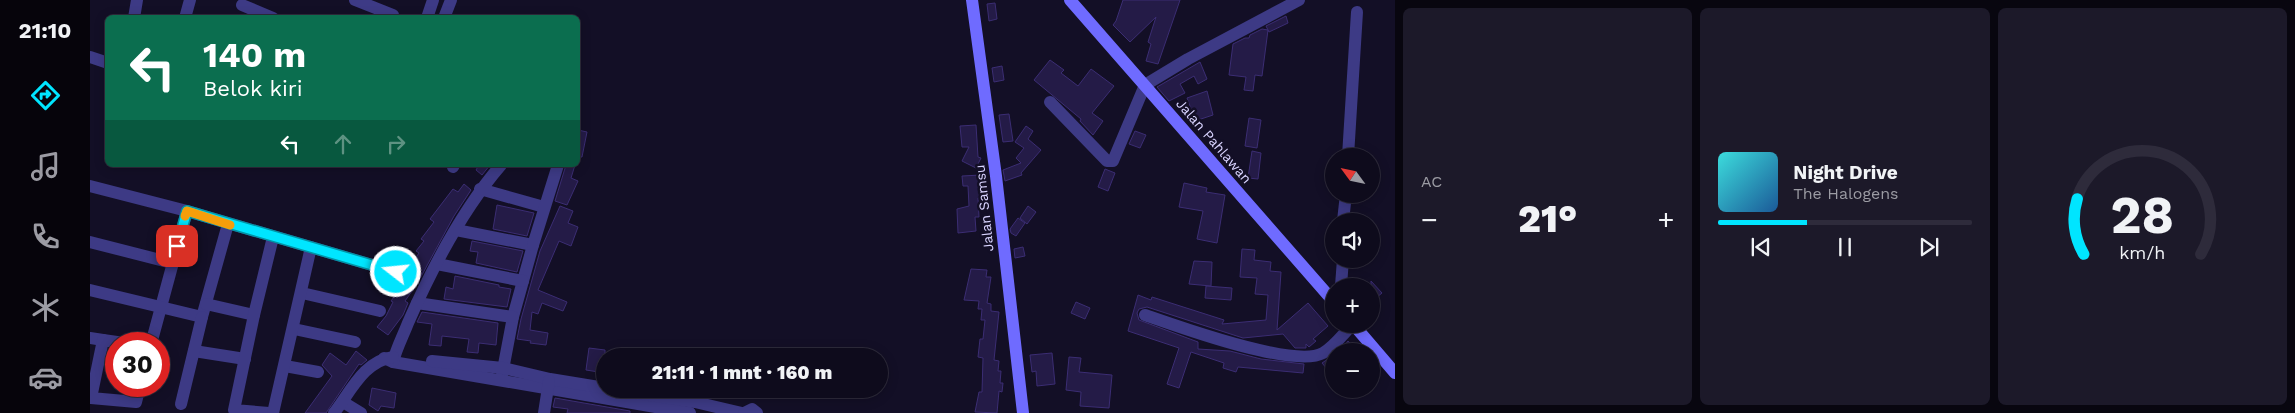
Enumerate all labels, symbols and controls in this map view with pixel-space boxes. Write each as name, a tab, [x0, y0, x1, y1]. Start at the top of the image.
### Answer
text: 21:10	[19, 18, 71, 43]
text: 140 m	[203, 34, 306, 76]
icon: left	[120, 35, 185, 100]
text: Belok kiri	[203, 76, 303, 101]
icon: directions	[28, 78, 63, 113]
street label: Jalan Pahlawan	[1173, 96, 1255, 186]
icon: left	[276, 130, 304, 158]
icon: ahead	[329, 130, 357, 158]
icon: right	[382, 130, 410, 158]
north arrow	[1325, 148, 1380, 202]
map controls	[1325, 148, 1380, 398]
icon: music	[28, 149, 63, 184]
text: Night Drive	[1793, 161, 1898, 184]
street label: Jalan Samsu	[971, 164, 997, 252]
text: AC	[1421, 172, 1442, 191]
text: The Halogens	[1793, 184, 1899, 203]
text: 28	[2111, 185, 2174, 246]
text: 21°	[1518, 197, 1577, 241]
text: −	[1421, 203, 1438, 236]
text: +	[1657, 203, 1674, 236]
button: sound	[1325, 213, 1380, 268]
icon: phone	[28, 219, 63, 254]
pin	[156, 225, 198, 267]
icon: arrive	[163, 232, 191, 260]
icon: previous	[1747, 233, 1775, 261]
icon: pause	[1831, 233, 1859, 261]
icon: next	[1915, 233, 1943, 261]
text: km/h	[2119, 242, 2165, 263]
position arrow	[369, 245, 421, 297]
button: +	[1325, 278, 1380, 333]
icon: climate	[28, 290, 63, 325]
speed limit sign: 30	[105, 332, 170, 397]
button: −	[1325, 343, 1380, 398]
icon: car	[28, 360, 63, 395]
text: 21:11 · 1 mnt · 160 m	[652, 361, 832, 384]

